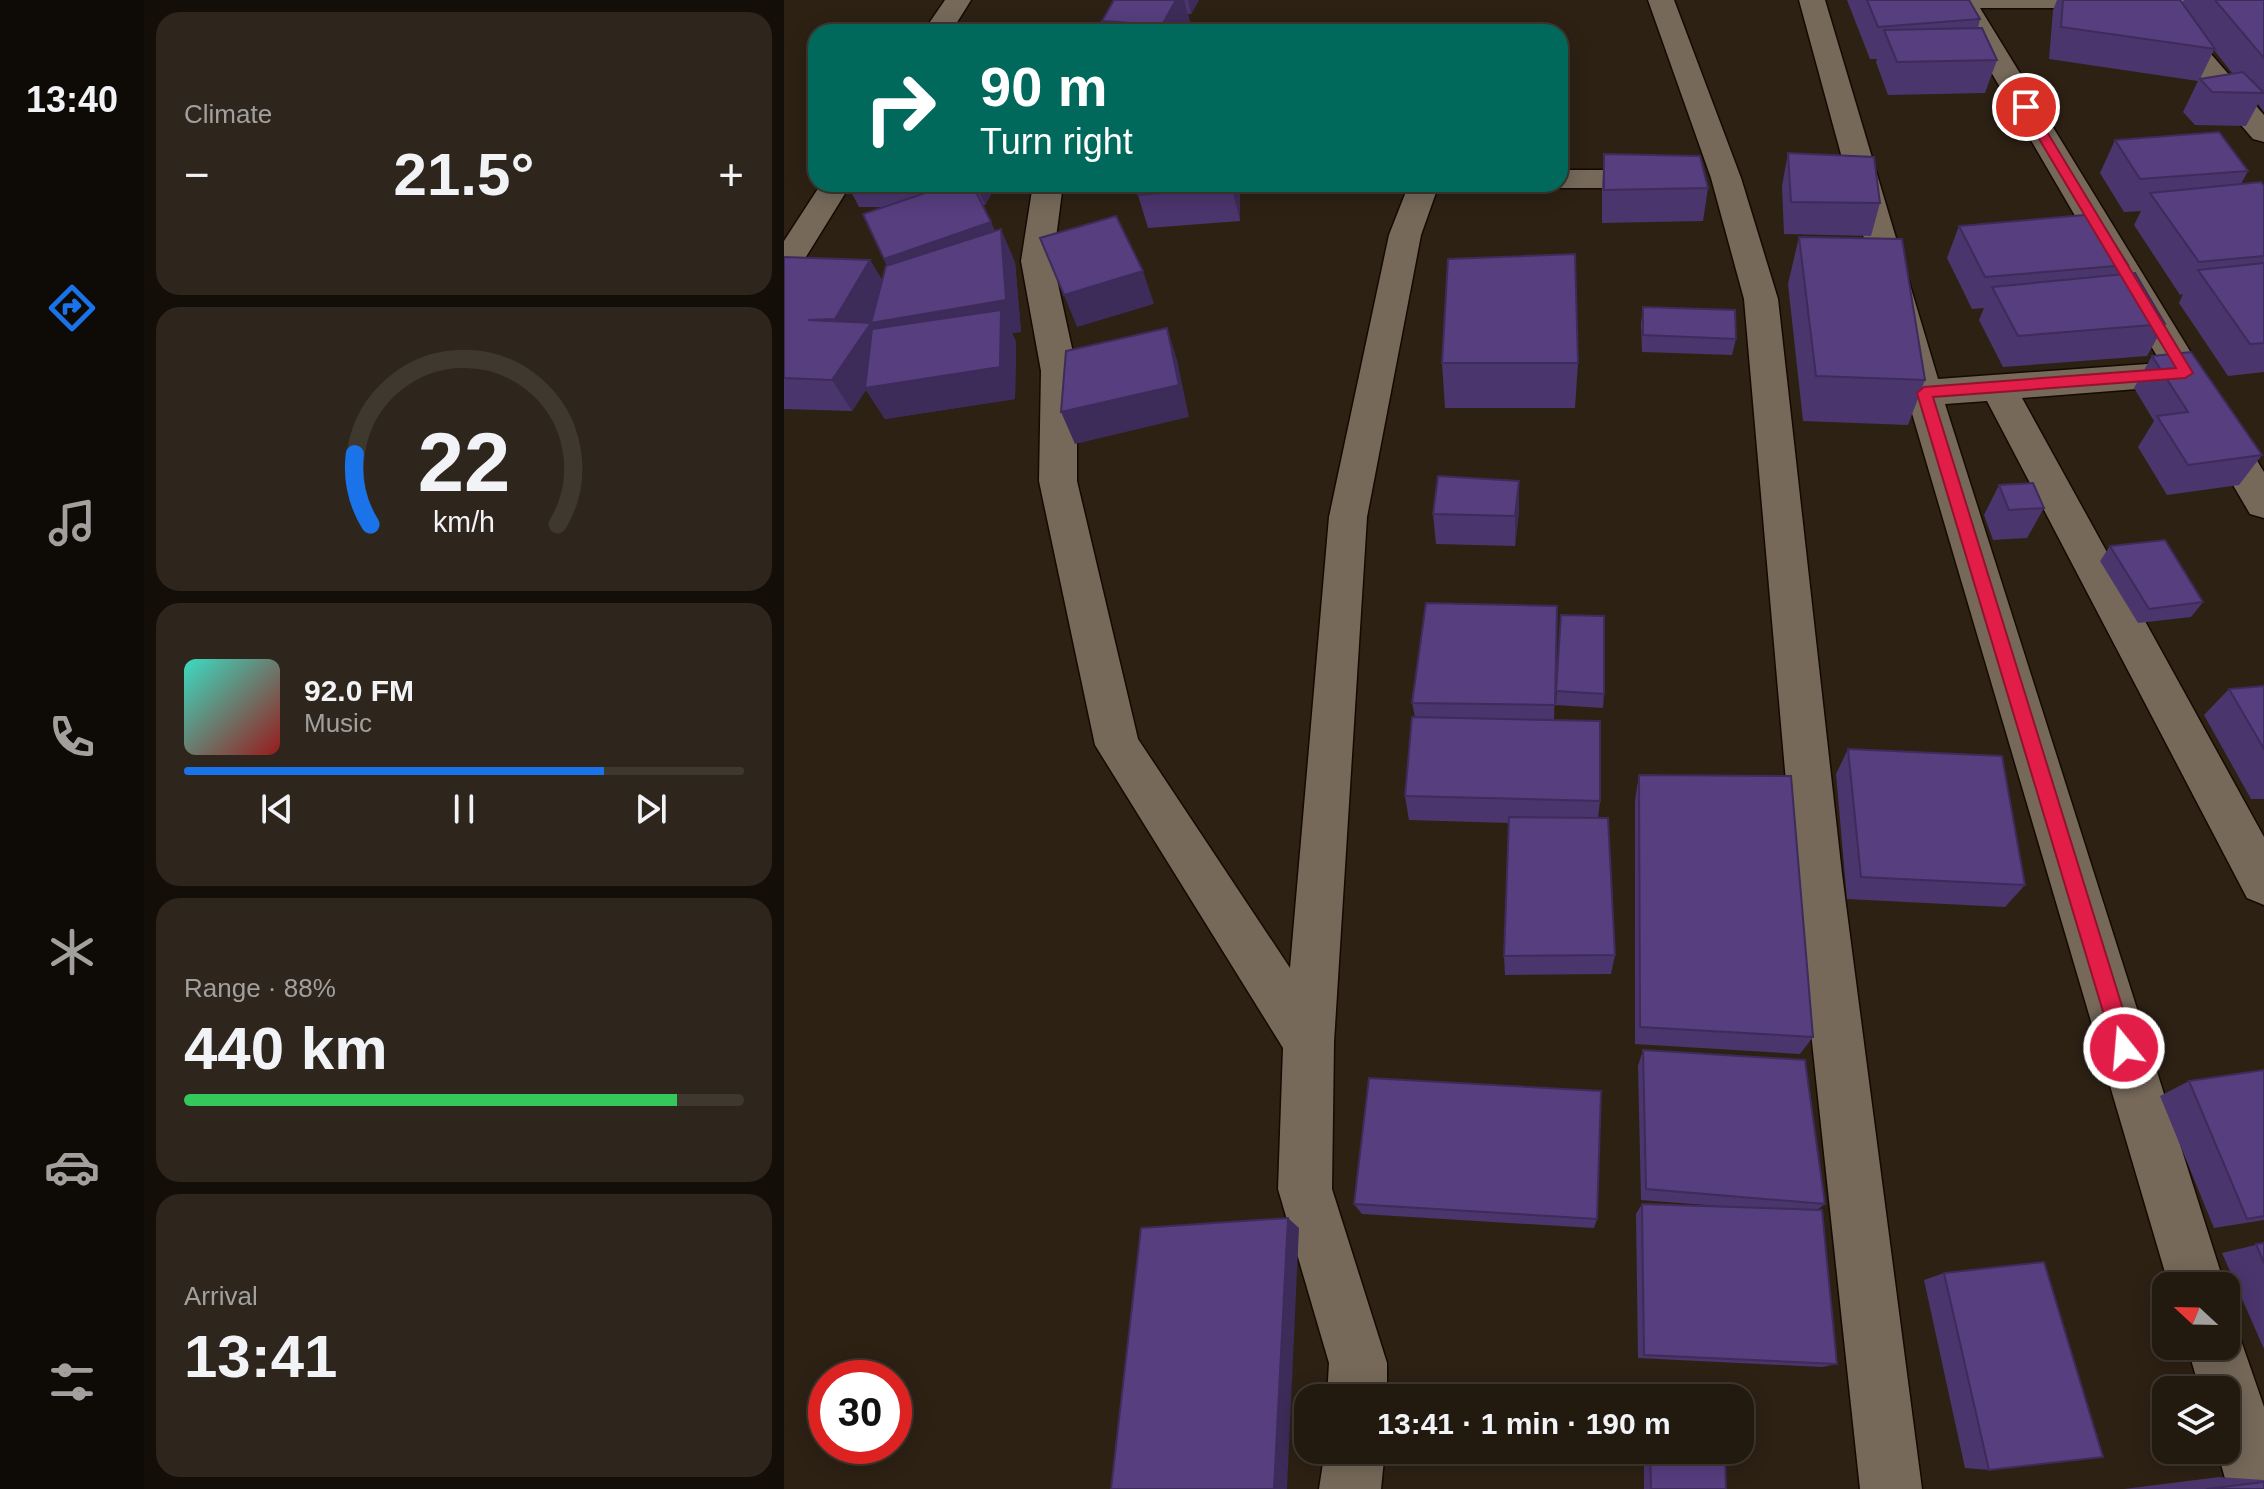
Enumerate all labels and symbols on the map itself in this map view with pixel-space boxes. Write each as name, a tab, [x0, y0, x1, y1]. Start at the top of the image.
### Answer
pin	[1992, 73, 2060, 141]
position arrow	[2082, 1006, 2166, 1090]
north arrow	[2152, 1272, 2240, 1360]
speed limit sign: 30	[808, 1360, 912, 1464]

